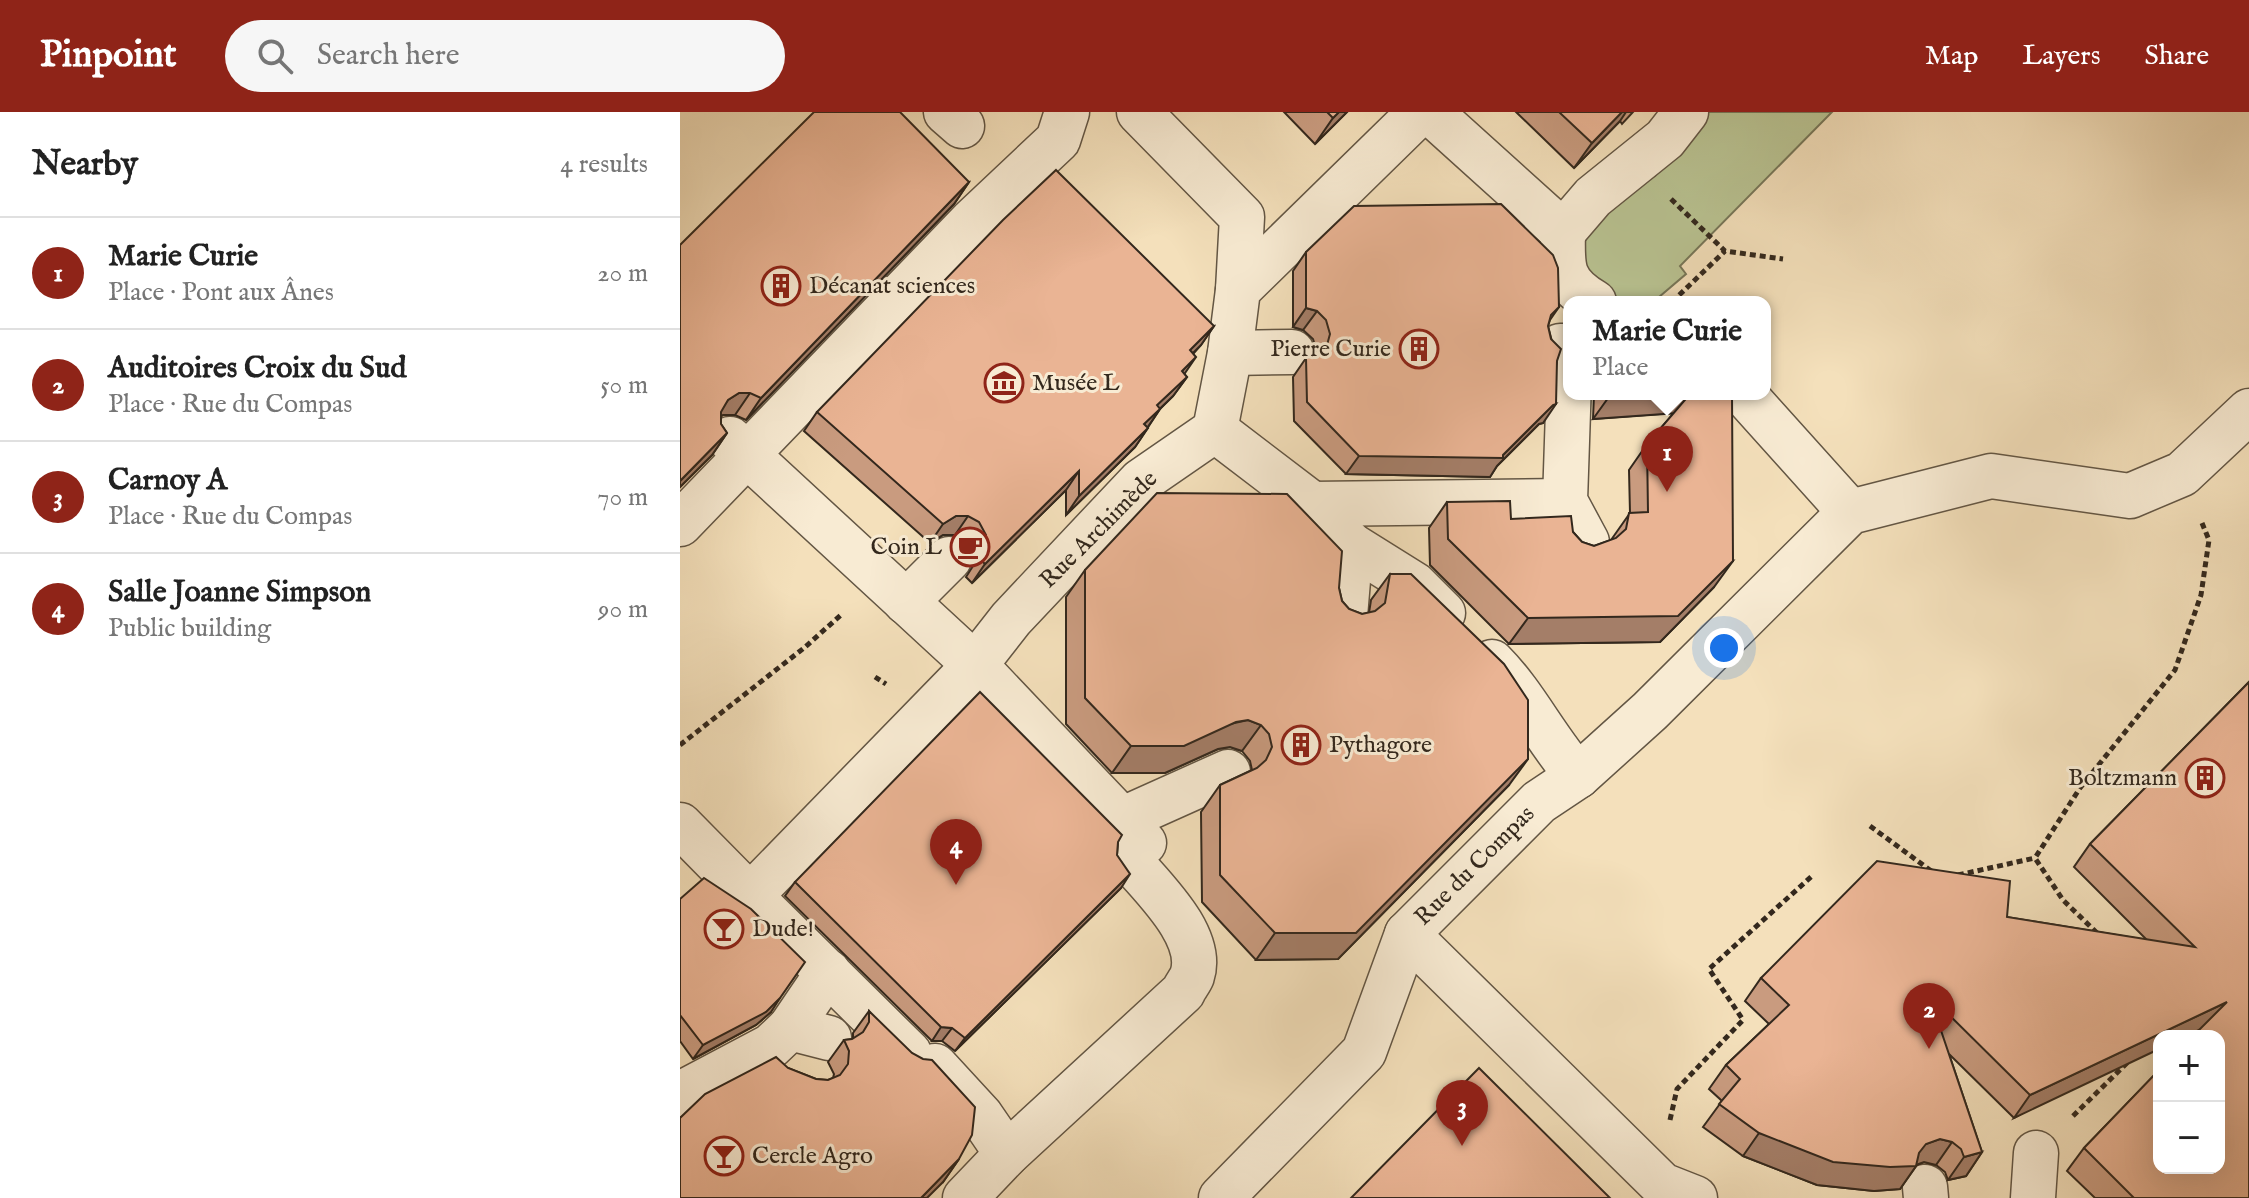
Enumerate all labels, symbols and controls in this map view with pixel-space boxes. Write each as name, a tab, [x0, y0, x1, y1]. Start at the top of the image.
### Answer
search box	[225, 20, 785, 92]
text: Pinpoint	[40, 32, 177, 80]
icon: search	[253, 34, 297, 78]
text: Search here	[317, 37, 460, 75]
text: Map	[1925, 39, 1978, 74]
text: Layers	[2022, 39, 2101, 74]
text: Share	[2145, 39, 2209, 74]
text: Nearby	[32, 143, 138, 186]
text: 4 results	[560, 148, 648, 181]
text: Marie Curie	[108, 238, 258, 276]
text: 1	[53, 257, 63, 290]
text: 20 m	[597, 257, 648, 290]
building icon: Décanat sciences	[760, 265, 802, 307]
place label: Décanat sciences	[809, 271, 975, 302]
text: Place · Pont aux Ânes	[108, 276, 334, 309]
popup	[1563, 296, 1771, 400]
text: Marie Curie	[1592, 313, 1742, 351]
building icon: Pierre Curie	[1398, 328, 1440, 370]
place label: Pierre Curie	[1270, 334, 1391, 365]
text: Auditoires Croix du Sud	[108, 350, 407, 388]
text: Place	[1592, 351, 1648, 384]
museum icon: Musée L	[983, 362, 1025, 404]
place label: Musée L	[1032, 368, 1120, 399]
text: 2	[52, 369, 64, 402]
text: 50 m	[600, 369, 648, 402]
text: Place · Rue du Compas	[108, 388, 353, 421]
pin: 1	[1641, 426, 1693, 492]
text: Carnoy A	[108, 462, 227, 500]
street label: Rue Archimède	[1033, 464, 1165, 596]
text: 3	[53, 481, 63, 514]
text: 70 m	[597, 481, 648, 514]
text: Place · Rue du Compas	[108, 500, 353, 533]
cafe icon: Coin L	[949, 526, 991, 568]
place label: Coin L	[870, 532, 943, 563]
text: Salle Joanne Simpson	[108, 574, 371, 612]
text: 4	[52, 593, 64, 626]
text: 90 m	[598, 593, 648, 626]
text: Public building	[108, 612, 271, 645]
your location	[1704, 628, 1744, 668]
building icon: Pythagore	[1280, 724, 1322, 766]
place label: Pythagore	[1329, 730, 1432, 761]
building icon: Boltzmann	[2184, 757, 2226, 799]
place label: Boltzmann	[2068, 763, 2177, 794]
street label: Rue du Compas	[1408, 799, 1542, 933]
pin: 4	[930, 819, 982, 885]
bar icon: Dude!	[703, 908, 745, 950]
place label: Dude!	[752, 914, 814, 945]
pin: 2	[1903, 983, 1955, 1049]
map controls	[2153, 1030, 2225, 1174]
button: +	[2153, 1030, 2225, 1102]
pin: 3	[1436, 1080, 1488, 1146]
button: −	[2153, 1102, 2225, 1174]
bar icon: Cercle Agro	[703, 1135, 745, 1177]
place label: Cercle Agro	[752, 1141, 873, 1172]

